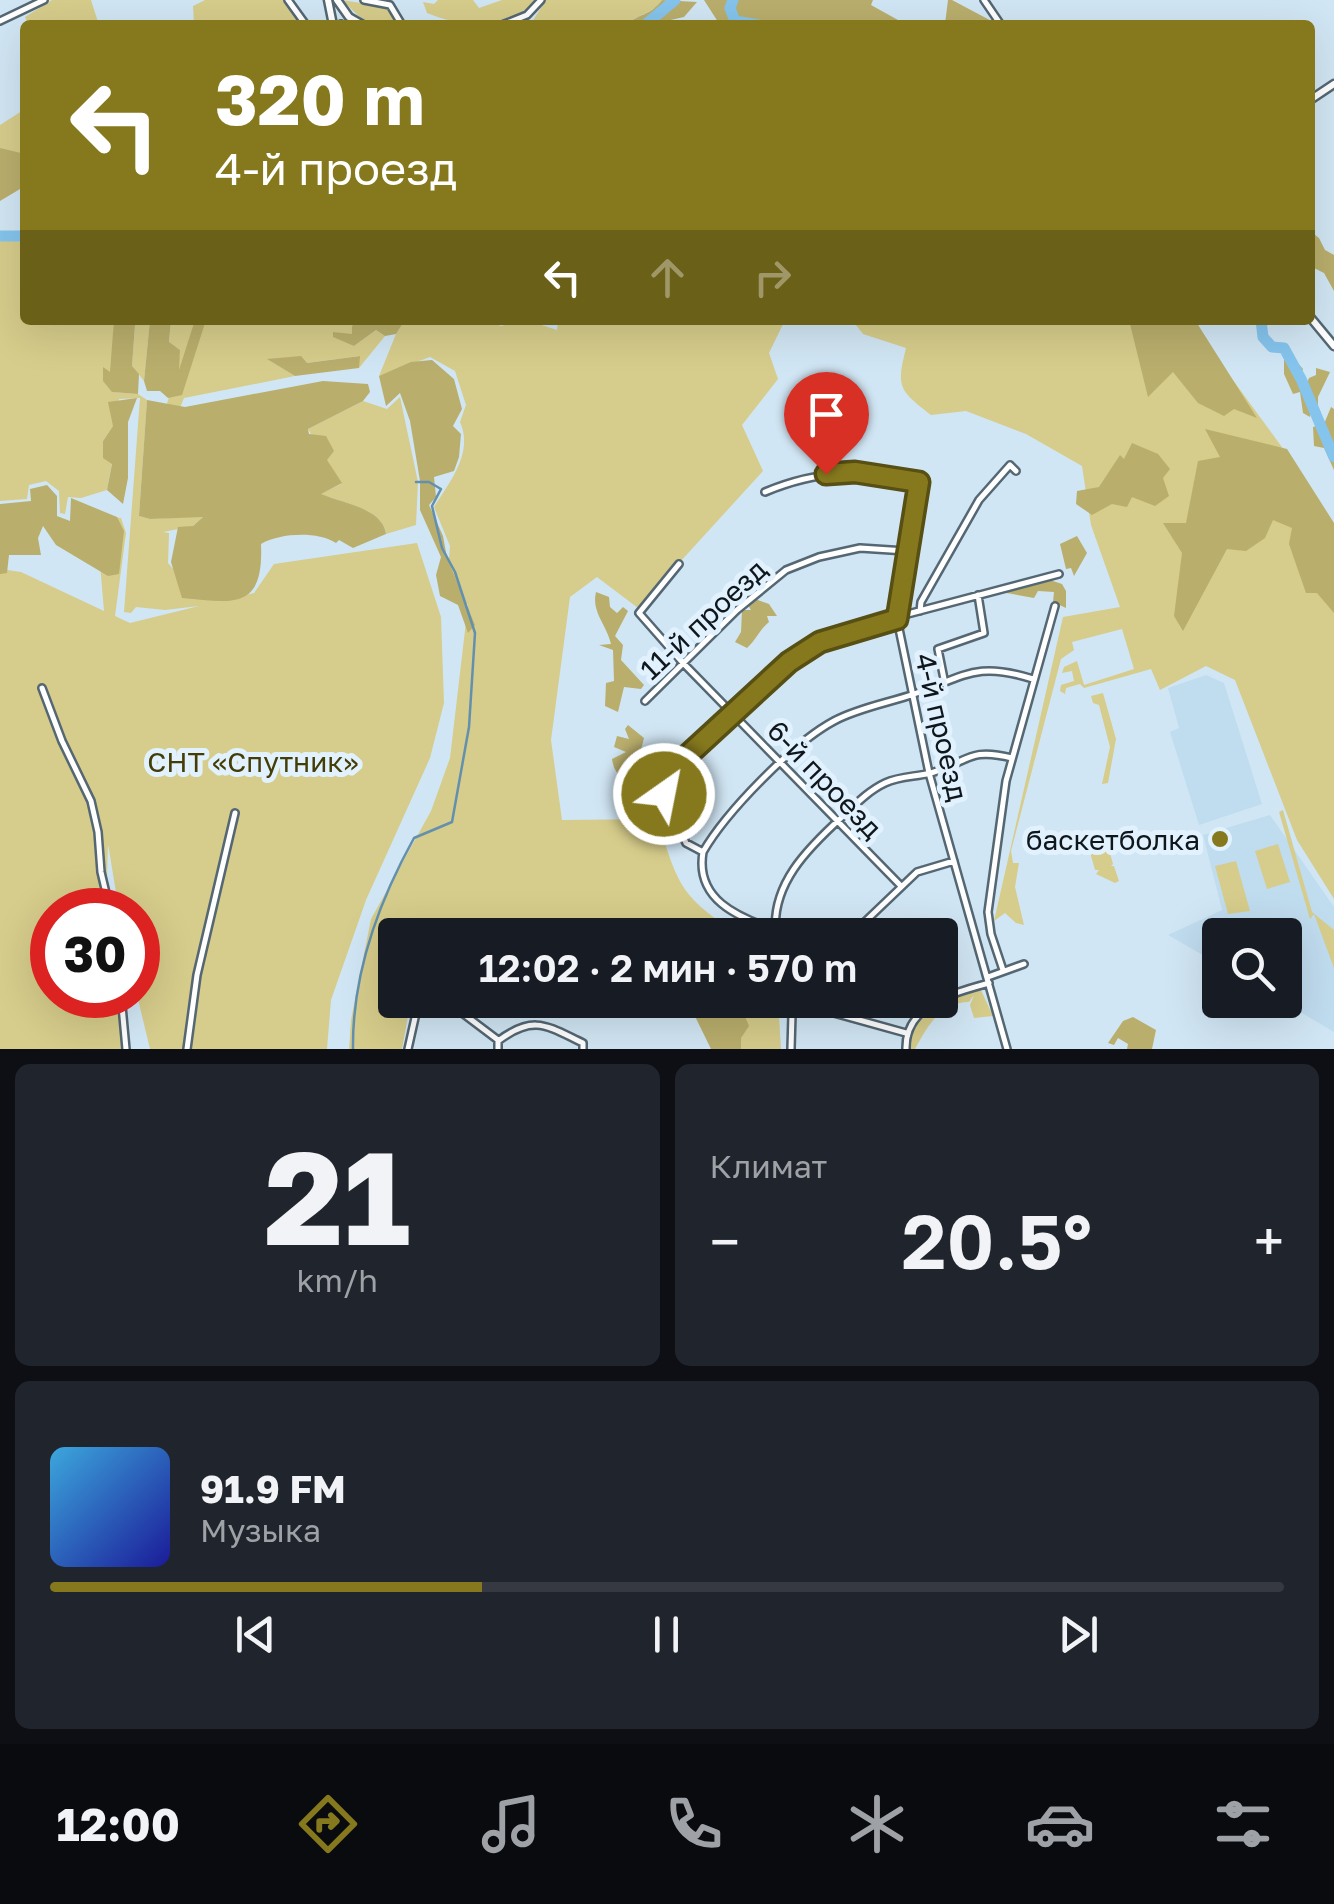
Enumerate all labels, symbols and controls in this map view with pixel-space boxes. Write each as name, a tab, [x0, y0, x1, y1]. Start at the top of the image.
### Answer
text: 320 m	[215, 56, 425, 140]
icon: left	[50, 60, 180, 190]
text: 4-й проезд	[215, 141, 457, 195]
icon: left	[535, 250, 590, 305]
icon: ahead	[640, 250, 695, 305]
icon: right	[745, 250, 800, 305]
pin	[784, 372, 869, 475]
icon: arrive	[799, 387, 854, 442]
street label: 11-й проезд	[633, 552, 773, 686]
street label: 4-й проезд	[909, 650, 975, 804]
street label: 6-й проезд	[761, 713, 889, 845]
position arrow	[612, 742, 716, 846]
park label: СНТ «Спутник»	[147, 745, 359, 778]
place label: баскетболка	[1026, 823, 1200, 856]
marker: баскетболка	[1209, 828, 1231, 850]
speed limit sign: 30	[30, 888, 160, 1018]
map controls	[1202, 918, 1302, 1018]
button: search	[1202, 918, 1302, 1018]
text: 12:02 · 2 мин · 570 m	[479, 945, 857, 990]
text: 21	[264, 1118, 410, 1274]
text: Климат	[710, 1147, 827, 1185]
text: 20.5°	[902, 1195, 1092, 1286]
text: −	[710, 1208, 740, 1274]
text: +	[1254, 1208, 1284, 1274]
text: km/h	[297, 1261, 378, 1299]
text: 91.9 FM	[200, 1466, 346, 1511]
text: Музыка	[200, 1511, 321, 1549]
icon: previous	[228, 1607, 283, 1662]
icon: pause	[639, 1607, 694, 1662]
icon: next	[1051, 1607, 1106, 1662]
icon: directions	[293, 1789, 363, 1859]
icon: music	[476, 1789, 546, 1859]
icon: phone	[659, 1789, 729, 1859]
icon: climate	[842, 1789, 912, 1859]
icon: car	[1025, 1789, 1095, 1859]
icon: filters	[1208, 1789, 1278, 1859]
text: 12:00	[56, 1797, 180, 1851]

